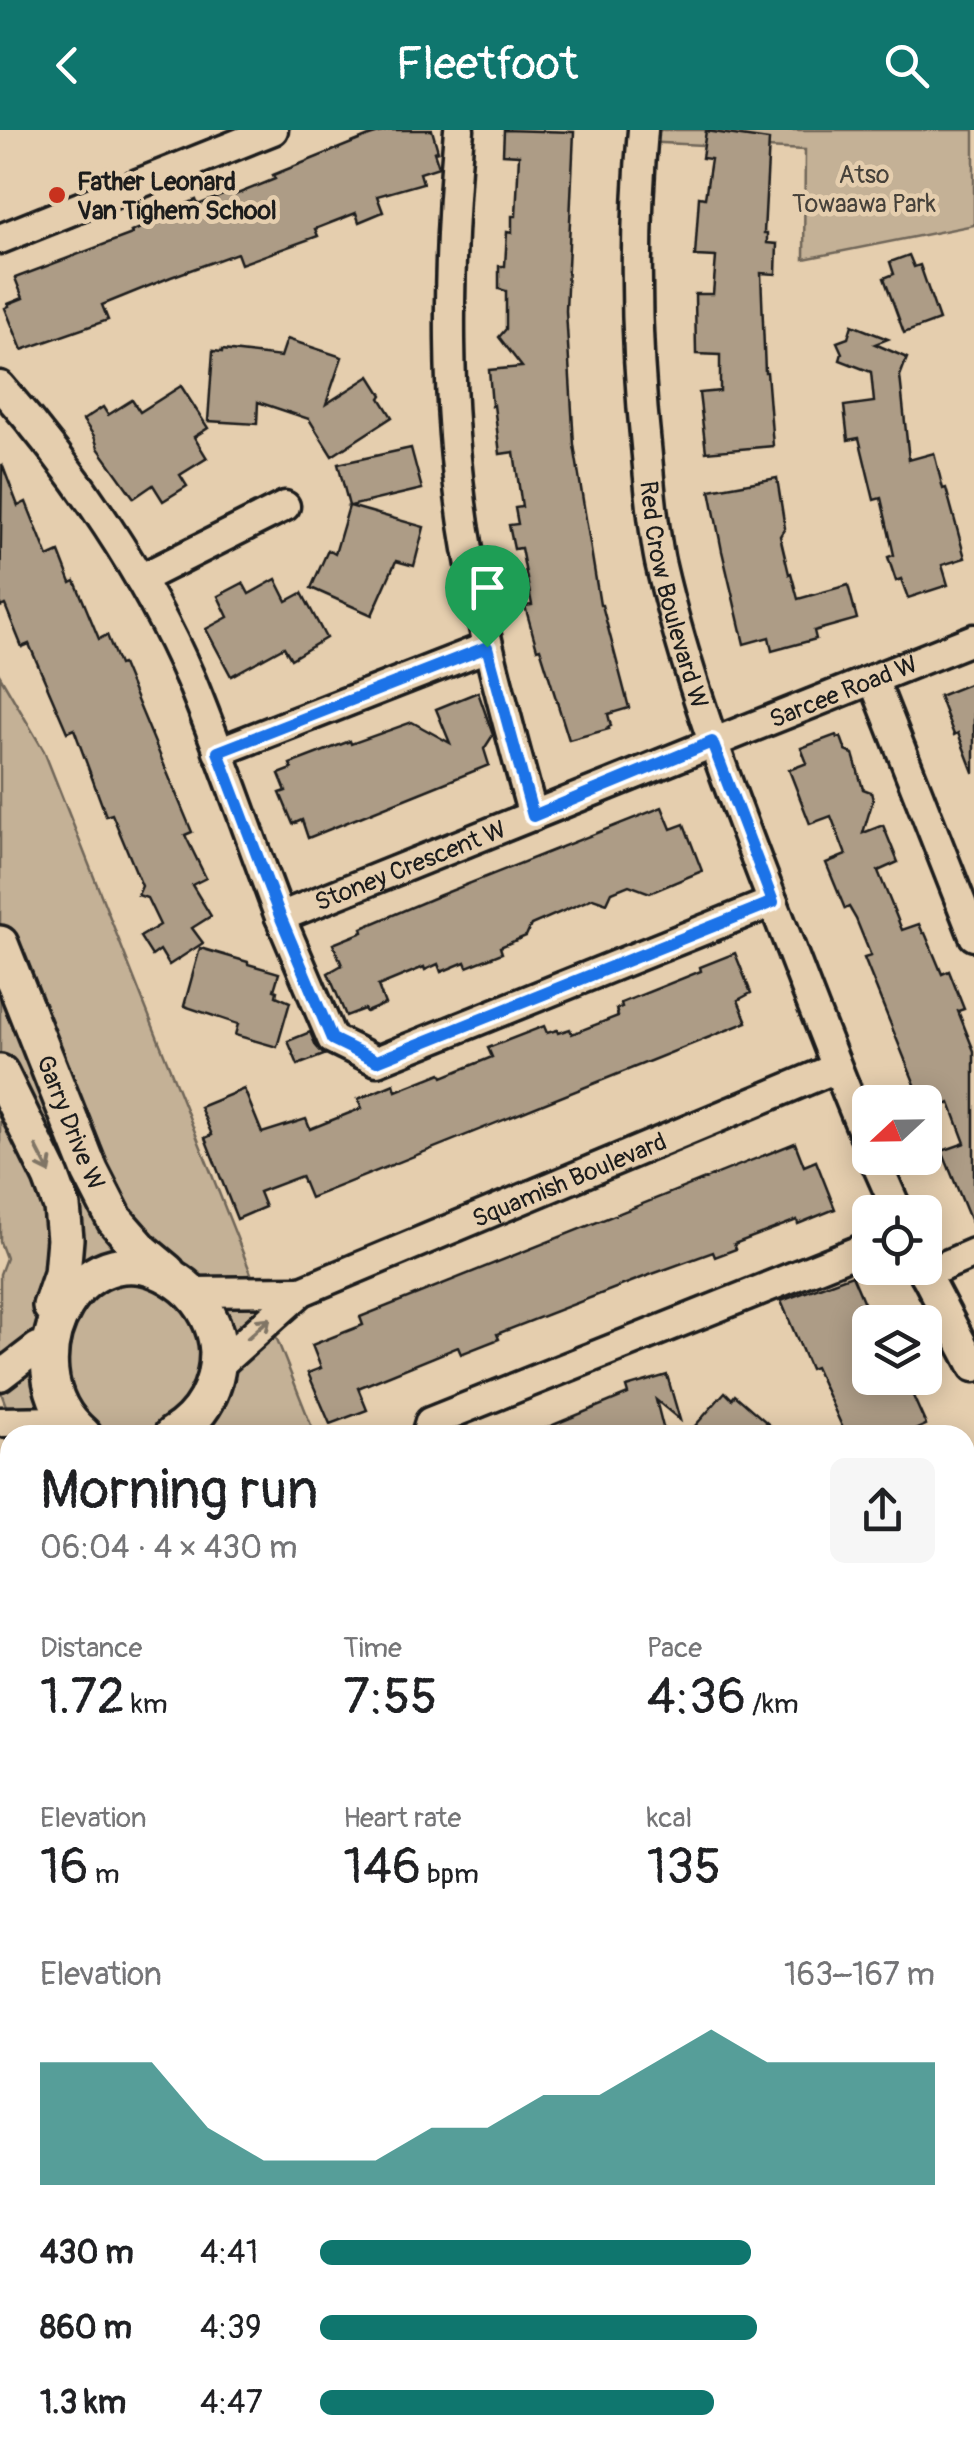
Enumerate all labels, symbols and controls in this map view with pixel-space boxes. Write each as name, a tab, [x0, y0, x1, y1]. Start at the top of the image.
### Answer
text: Fleetfoot	[396, 37, 578, 93]
icon: back	[40, 38, 95, 93]
icon: search	[879, 38, 934, 93]
park label: Atso Towaawa Park	[792, 160, 936, 220]
place label: Father Leonard Van Tighem School	[77, 167, 277, 227]
marker: Father Leonard Van Tighem School	[46, 184, 68, 206]
street label: Red Crow Boulevard W	[632, 480, 715, 712]
pin	[445, 545, 530, 648]
icon: arrive	[460, 560, 515, 615]
street label: Sarcee Road W	[765, 649, 922, 736]
street label: Stoney Crescent W	[310, 814, 511, 919]
street label: Garry Drive W	[29, 1051, 111, 1196]
north arrow	[852, 1085, 942, 1175]
map controls	[852, 1085, 942, 1395]
street label: Squamish Boulevard	[468, 1127, 671, 1235]
one-way arrow	[34, 1145, 53, 1175]
button: locate	[852, 1195, 942, 1285]
button: layers	[852, 1305, 942, 1395]
one-way arrow	[246, 1317, 272, 1341]
text: Morning run	[40, 1456, 318, 1525]
button: share	[830, 1458, 935, 1563]
text: 06:04 · 4 × 430 m	[40, 1528, 297, 1568]
text: Distance	[40, 1631, 142, 1666]
text: Time	[343, 1631, 402, 1666]
text: Pace	[647, 1631, 702, 1666]
text: 1.72	[40, 1666, 125, 1729]
text: 7:55	[343, 1666, 437, 1729]
text: 4:36	[647, 1666, 746, 1729]
text: km	[125, 1687, 168, 1722]
text: /km	[746, 1687, 799, 1722]
text: Elevation	[40, 1801, 147, 1836]
text: Heart rate	[343, 1801, 461, 1836]
text: kcal	[647, 1801, 692, 1836]
text: 16	[40, 1836, 89, 1899]
text: 146	[343, 1836, 421, 1899]
text: 135	[647, 1836, 721, 1899]
text: m	[89, 1857, 120, 1892]
text: bpm	[421, 1857, 479, 1892]
text: Elevation	[40, 1955, 162, 1995]
text: 163–167 m	[784, 1955, 935, 1995]
text: 430 m	[40, 2233, 134, 2273]
text: 4:41	[200, 2233, 258, 2273]
text: 860 m	[40, 2308, 132, 2348]
text: 4:39	[200, 2308, 261, 2348]
text: 1.3 km	[40, 2383, 126, 2423]
text: 4:47	[200, 2383, 263, 2423]

